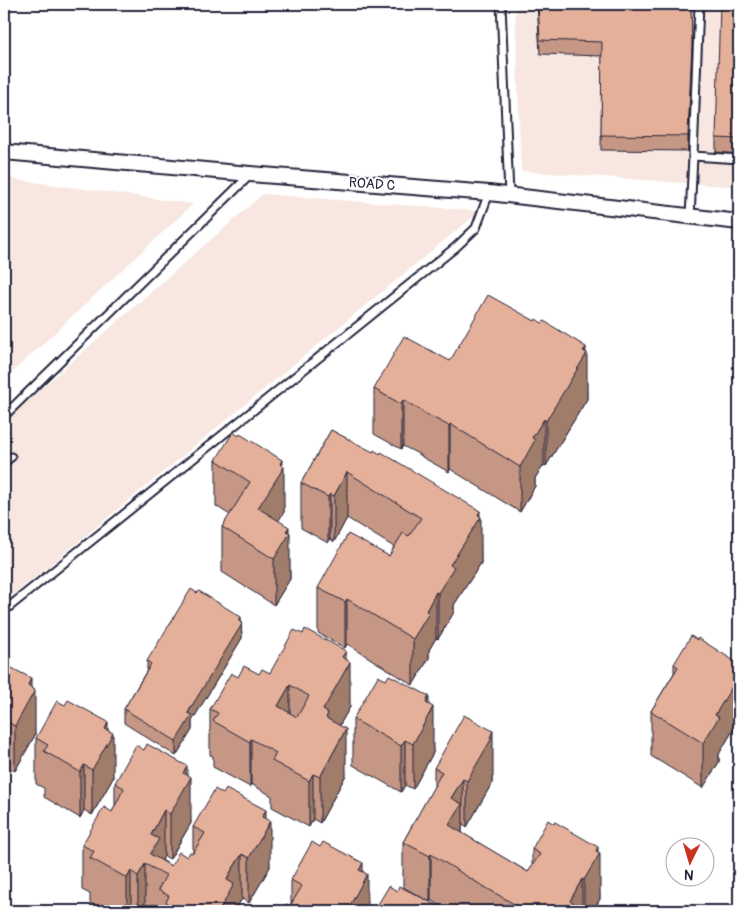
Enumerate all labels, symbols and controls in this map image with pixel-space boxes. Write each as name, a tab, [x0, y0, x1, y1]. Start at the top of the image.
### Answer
street label: ROAD C	[348, 174, 396, 194]
north arrow	[666, 838, 716, 888]
text: N	[683, 866, 694, 883]

